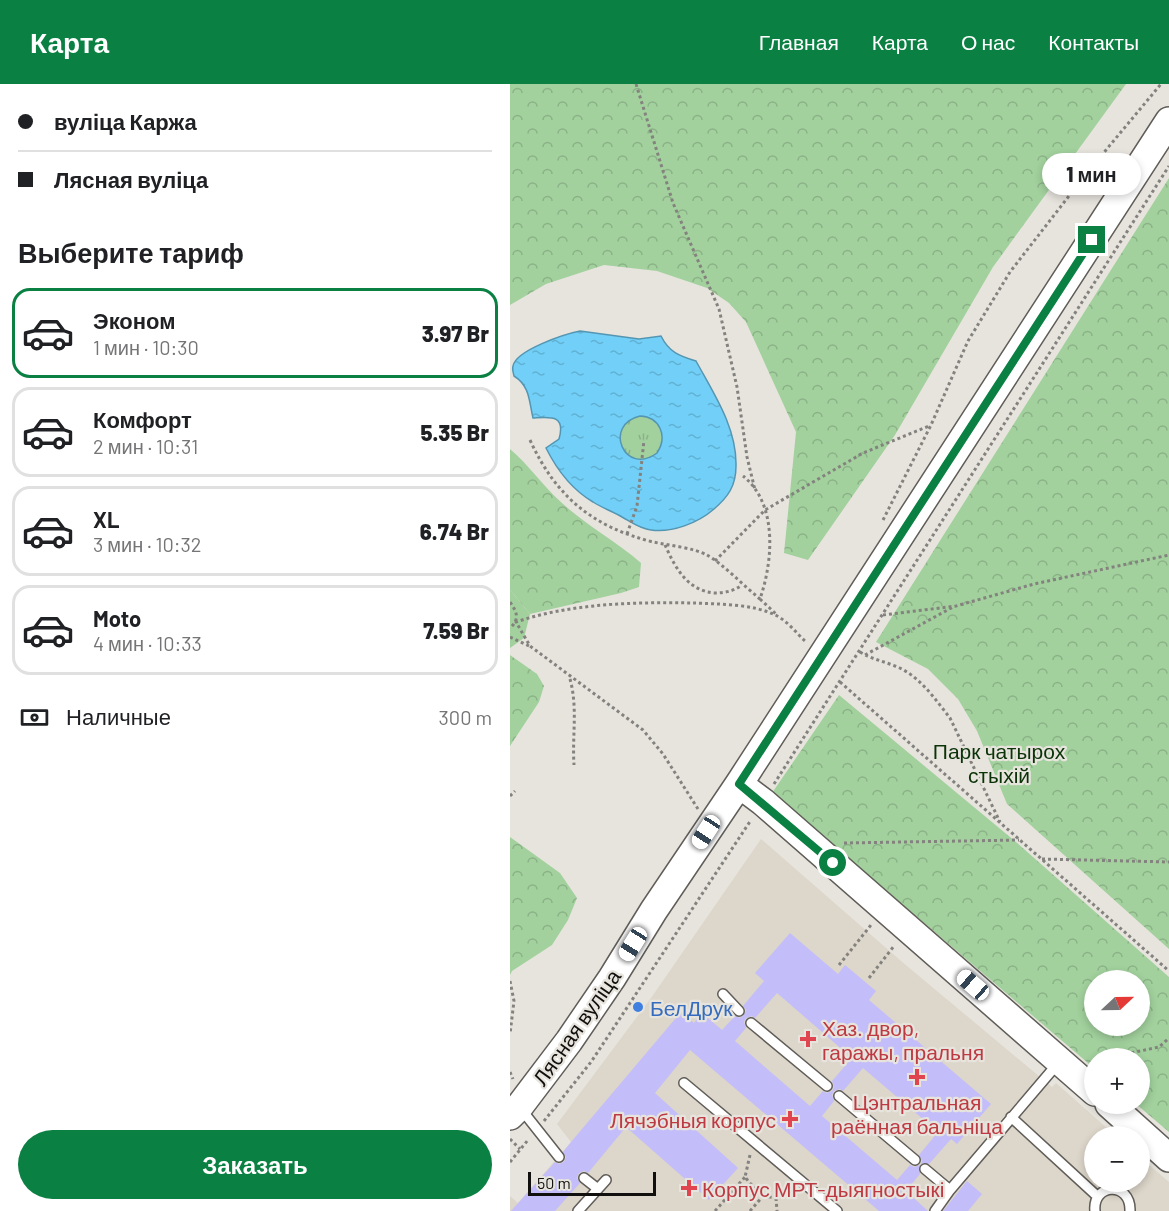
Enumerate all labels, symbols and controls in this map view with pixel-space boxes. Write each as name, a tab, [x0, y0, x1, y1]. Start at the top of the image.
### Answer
text: Карта	[30, 25, 109, 59]
text: Главная	[759, 29, 839, 54]
text: Карта	[872, 29, 928, 54]
text: О нас	[961, 29, 1015, 54]
text: Контакты	[1048, 29, 1139, 54]
text: вуліца Каржа	[54, 108, 197, 134]
callout: 1 мин	[1042, 153, 1142, 195]
text: 1 мин	[1066, 162, 1117, 186]
text: Лясная вуліца	[54, 166, 208, 192]
route end	[1078, 226, 1105, 253]
text: Выберите тариф	[18, 236, 244, 268]
icon: car	[21, 306, 75, 360]
text: Эконом	[93, 307, 176, 333]
text: 3.97 Br	[422, 320, 489, 346]
text: 1 мин · 10:30	[93, 335, 199, 359]
icon: car	[21, 405, 75, 459]
text: Комфорт	[93, 406, 192, 432]
text: 5.35 Br	[420, 419, 489, 445]
text: 2 мин · 10:31	[93, 434, 198, 458]
icon: car	[21, 504, 75, 558]
text: XL	[93, 506, 119, 532]
text: 6.74 Br	[420, 518, 489, 544]
text: 3 мин · 10:32	[93, 532, 202, 556]
icon: car	[21, 603, 75, 657]
text: Moto	[93, 605, 141, 631]
text: 7.59 Br	[423, 617, 489, 643]
text: 4 мин · 10:33	[93, 631, 202, 655]
icon: cash	[18, 701, 51, 734]
text: Наличные	[66, 703, 171, 729]
text: 300 m	[439, 705, 492, 729]
park label: Парк чатырох стыхій	[933, 738, 1066, 787]
car	[689, 812, 723, 852]
route start	[819, 849, 846, 876]
car	[616, 924, 650, 964]
street label: Лясная вуліца	[527, 964, 625, 1090]
car	[954, 966, 992, 1004]
north arrow	[1084, 970, 1150, 1036]
map controls	[1084, 970, 1150, 1192]
place label: БелДрук	[650, 995, 733, 1020]
marker: БелДрук	[631, 1000, 645, 1014]
place label: Хаз. двор, гаражы, пральня	[822, 1015, 984, 1064]
marker: Хаз. двор, гаражы, пральня	[799, 1030, 817, 1048]
button: +	[1084, 1048, 1150, 1114]
marker: Цэнтральная раённая бальніца	[908, 1068, 926, 1086]
place label: Цэнтральная раённая бальніца	[831, 1089, 1003, 1138]
place label: Лячэбныя корпус	[610, 1107, 776, 1132]
marker: Лячэбныя корпус	[781, 1110, 799, 1128]
button: −	[1084, 1126, 1150, 1192]
button: Заказать	[18, 1130, 492, 1199]
scale bar	[528, 1169, 656, 1196]
text: 50 m	[537, 1173, 571, 1192]
place label: Корпус МРТ-дыягностыкі	[702, 1176, 944, 1201]
marker: Корпус МРТ-дыягностыкі	[680, 1179, 698, 1197]

